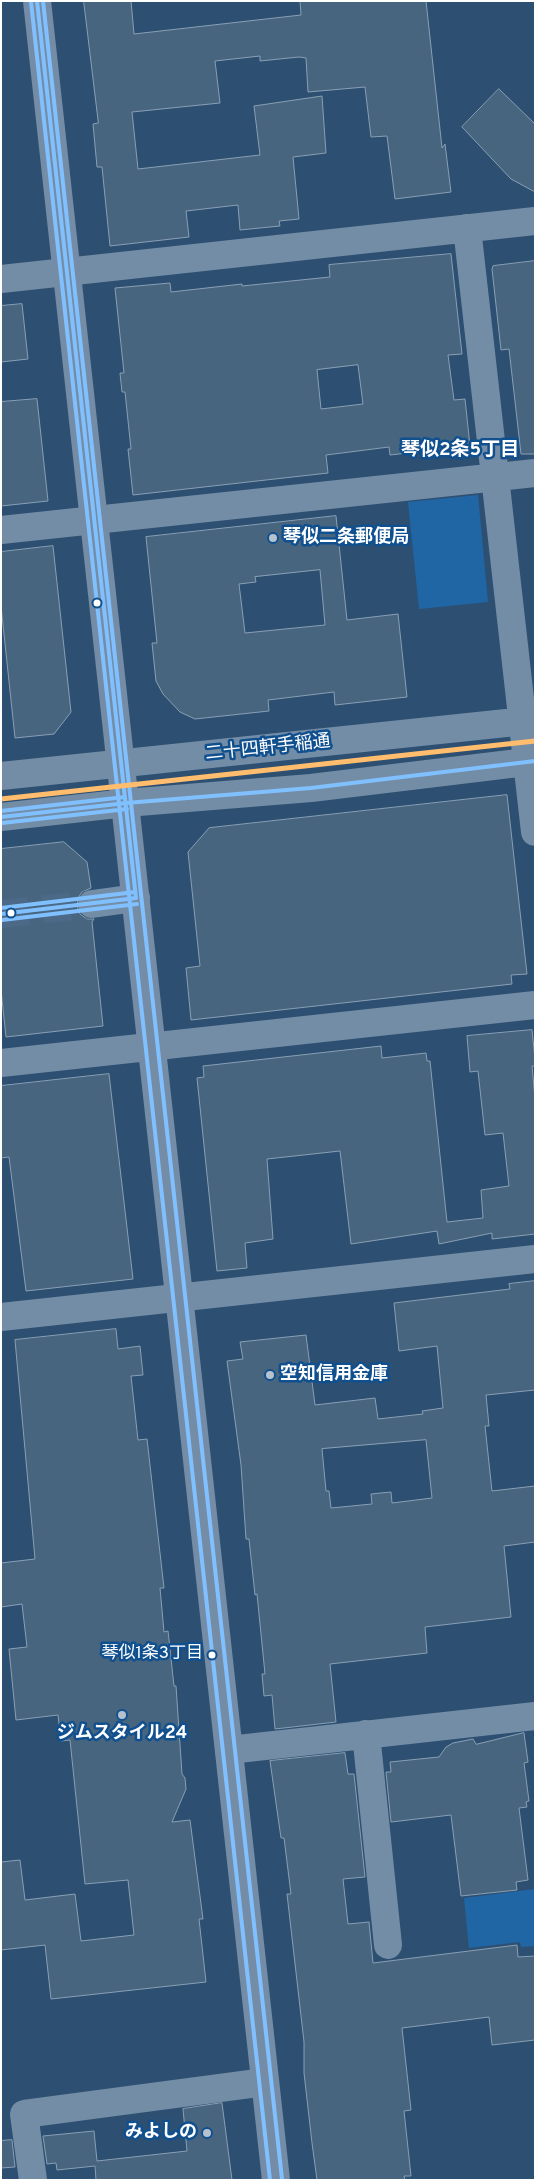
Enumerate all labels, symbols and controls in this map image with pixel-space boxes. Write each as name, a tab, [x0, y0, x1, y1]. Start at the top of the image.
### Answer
district label: 琴似2条5丁目	[401, 440, 519, 462]
place label: 琴似二条郵便局	[283, 527, 409, 549]
marker: 琴似二条郵便局	[267, 532, 279, 544]
unlabelled marker	[92, 598, 102, 608]
street label: 二十四軒手稲通	[204, 732, 332, 766]
unlabelled marker	[6, 908, 16, 918]
place label: 空知信用金庫	[280, 1364, 388, 1386]
marker: 空知信用金庫	[264, 1369, 276, 1381]
place label: 琴似1条3丁目	[101, 1645, 203, 1665]
marker: 琴似1条3丁目	[207, 1650, 217, 1660]
marker: ジムスタイル24	[116, 1709, 128, 1721]
place label: ジムスタイル24	[57, 1723, 187, 1745]
place label: みよしの	[125, 2122, 197, 2144]
marker: みよしの	[201, 2127, 213, 2139]

